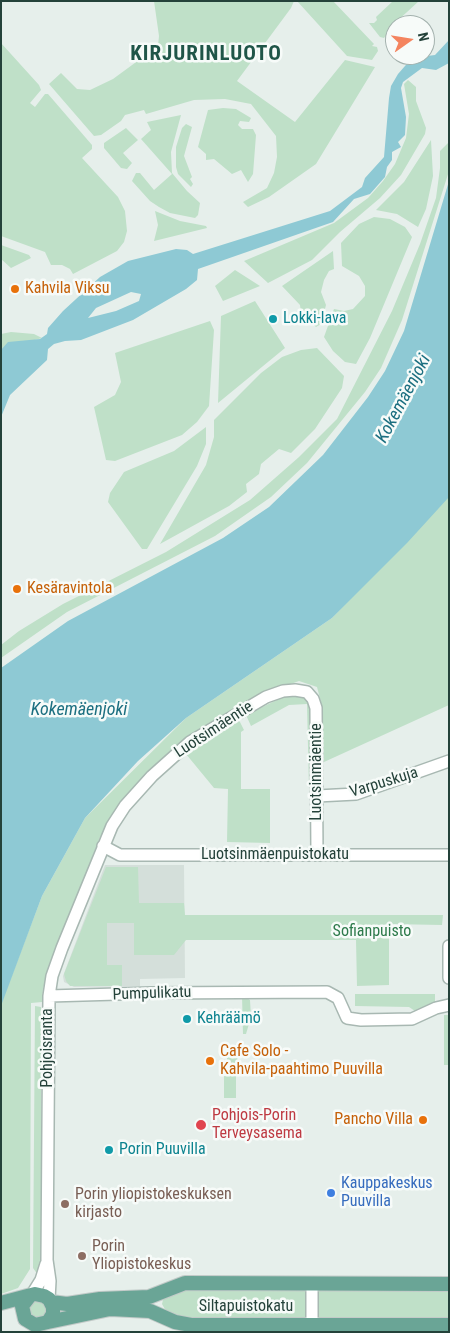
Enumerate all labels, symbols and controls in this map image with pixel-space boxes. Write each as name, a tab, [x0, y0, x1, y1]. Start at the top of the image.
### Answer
north arrow	[385, 15, 435, 65]
text: N	[415, 31, 432, 43]
district label: KIRJURINLUOTO	[129, 42, 283, 68]
place label: Kahvila Viksu	[25, 279, 110, 299]
marker: Kahvila Viksu	[9, 283, 21, 295]
place label: Lokki-lava	[283, 309, 346, 329]
marker: Lokki-lava	[267, 313, 279, 325]
water label: Kokemäenjoki	[372, 351, 436, 447]
place label: Kesäravintola	[27, 579, 112, 599]
marker: Kesäravintola	[11, 583, 23, 595]
street label: Luotsimäentie	[171, 698, 257, 762]
water label: Kokemäenjoki	[31, 699, 127, 721]
street label: Luotsinmäentie	[307, 723, 327, 821]
street label: Varpuskuja	[348, 764, 420, 802]
street label: Luotsinmäenpuistokatu	[201, 845, 349, 865]
park label: Sofianpuisto	[333, 922, 411, 942]
street label: Pumpulikatu	[112, 983, 192, 1005]
street label: Pohjoisranta	[38, 1008, 58, 1088]
place label: Kehräämö	[197, 1009, 261, 1029]
marker: Kehräämö	[181, 1013, 193, 1025]
place label: Cafe Solo - Kahvila-paahtimo Puuvilla	[220, 1042, 383, 1080]
marker: Cafe Solo - Kahvila-paahtimo Puuvilla	[204, 1055, 216, 1067]
place label: Pohjois-Porin Terveysasema	[212, 1106, 302, 1144]
place label: Pancho Villa	[334, 1110, 413, 1130]
marker: Pancho Villa	[417, 1114, 429, 1126]
marker: Pohjois-Porin Terveysasema	[194, 1118, 208, 1132]
place label: Porin Puuvilla	[119, 1140, 206, 1160]
marker: Porin Puuvilla	[103, 1144, 115, 1156]
place label: Kauppakeskus Puuvilla	[341, 1174, 433, 1212]
place label: Porin yliopistokeskuksen kirjasto	[75, 1185, 232, 1223]
marker: Kauppakeskus Puuvilla	[325, 1187, 337, 1199]
marker: Porin yliopistokeskuksen kirjasto	[59, 1198, 71, 1210]
place label: Porin Yliopistokeskus	[92, 1237, 191, 1275]
marker: Porin Yliopistokeskus	[76, 1250, 88, 1262]
street label: Siltapuistokatu	[199, 1297, 293, 1317]

